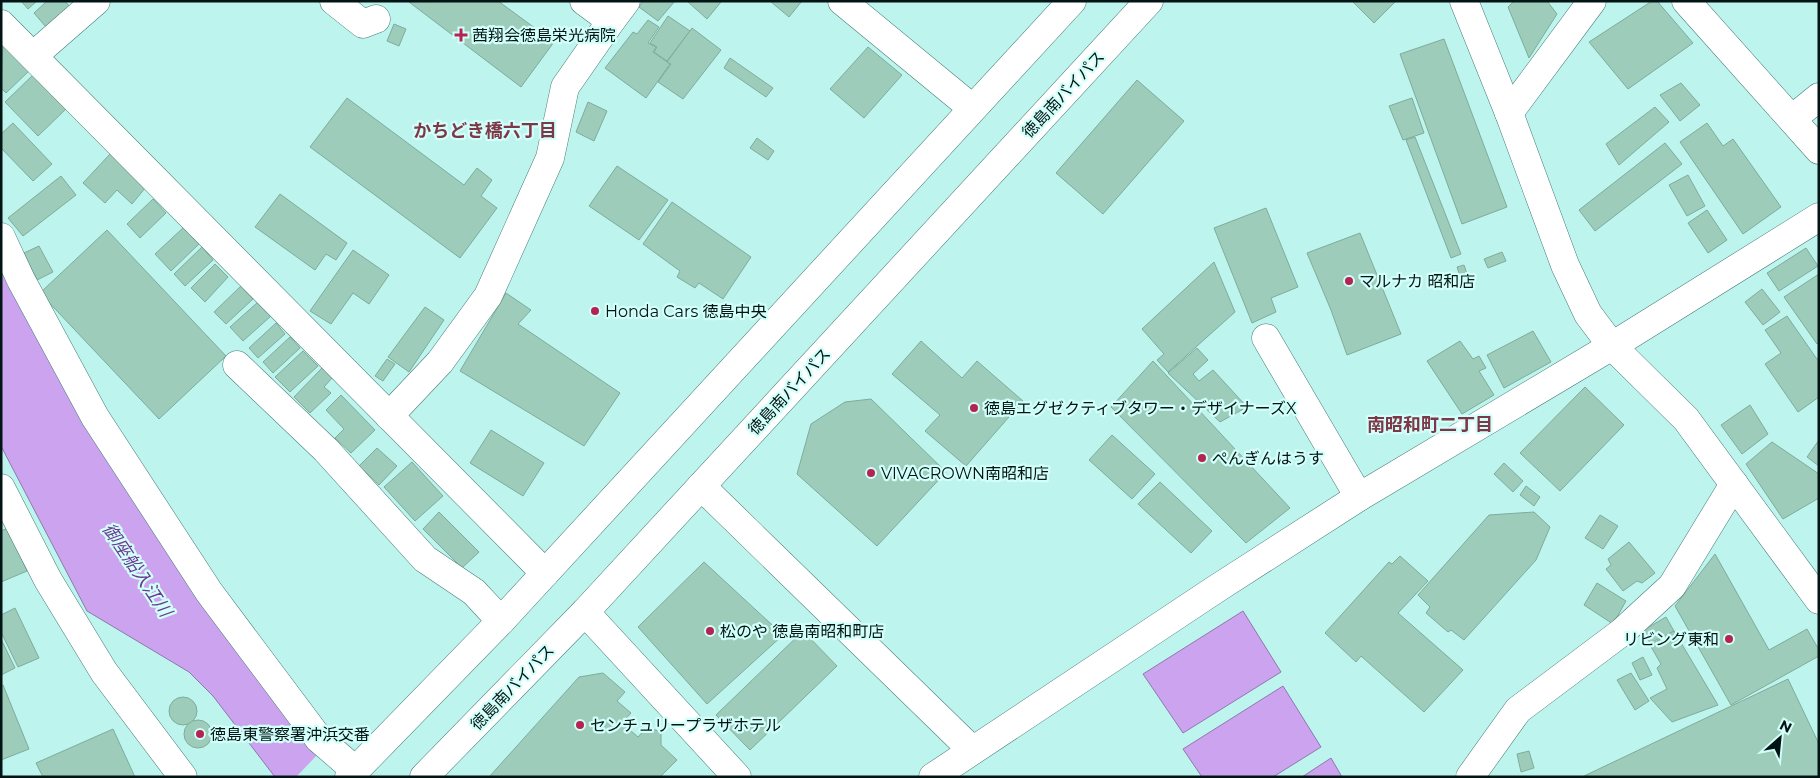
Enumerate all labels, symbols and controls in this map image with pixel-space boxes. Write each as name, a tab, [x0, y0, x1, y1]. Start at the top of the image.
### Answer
place label: 茜翔会徳島栄光病院	[472, 26, 616, 45]
marker: 茜翔会徳島栄光病院	[454, 28, 468, 42]
street label: 徳島南バイパス	[1018, 47, 1108, 142]
district label: かちどき橋六丁目	[413, 120, 557, 142]
place label: マルナカ 昭和店	[1359, 272, 1475, 291]
marker: マルナカ 昭和店	[1343, 275, 1355, 287]
place label: Honda Cars 徳島中央	[605, 302, 766, 321]
marker: Honda Cars 徳島中央	[589, 305, 601, 317]
street label: 徳島南バイパス	[744, 344, 834, 439]
place label: 徳島エグゼクティブタワー・デザイナーズX	[984, 399, 1297, 418]
marker: 徳島エグゼクティブタワー・デザイナーズX	[968, 402, 980, 414]
district label: 南昭和町二丁目	[1367, 414, 1493, 436]
place label: ぺんぎんはうす	[1212, 449, 1324, 468]
marker: ぺんぎんはうす	[1196, 452, 1208, 464]
place label: VIVACROWN南昭和店	[881, 464, 1049, 483]
marker: VIVACROWN南昭和店	[865, 467, 877, 479]
water label: 御座船入江川	[98, 519, 177, 623]
place label: 松のや 徳島南昭和町店	[720, 622, 884, 641]
marker: 松のや 徳島南昭和町店	[704, 625, 716, 637]
place label: リビング東和	[1623, 630, 1719, 649]
marker: リビング東和	[1723, 633, 1735, 645]
street label: 徳島南バイパス	[467, 641, 558, 734]
north arrow	[1755, 713, 1805, 763]
place label: センチュリープラザホテル	[590, 716, 781, 735]
text: N	[1777, 716, 1795, 737]
marker: センチュリープラザホテル	[574, 719, 586, 731]
place label: 徳島東警察署沖浜交番	[210, 725, 370, 744]
marker: 徳島東警察署沖浜交番	[194, 728, 206, 740]

